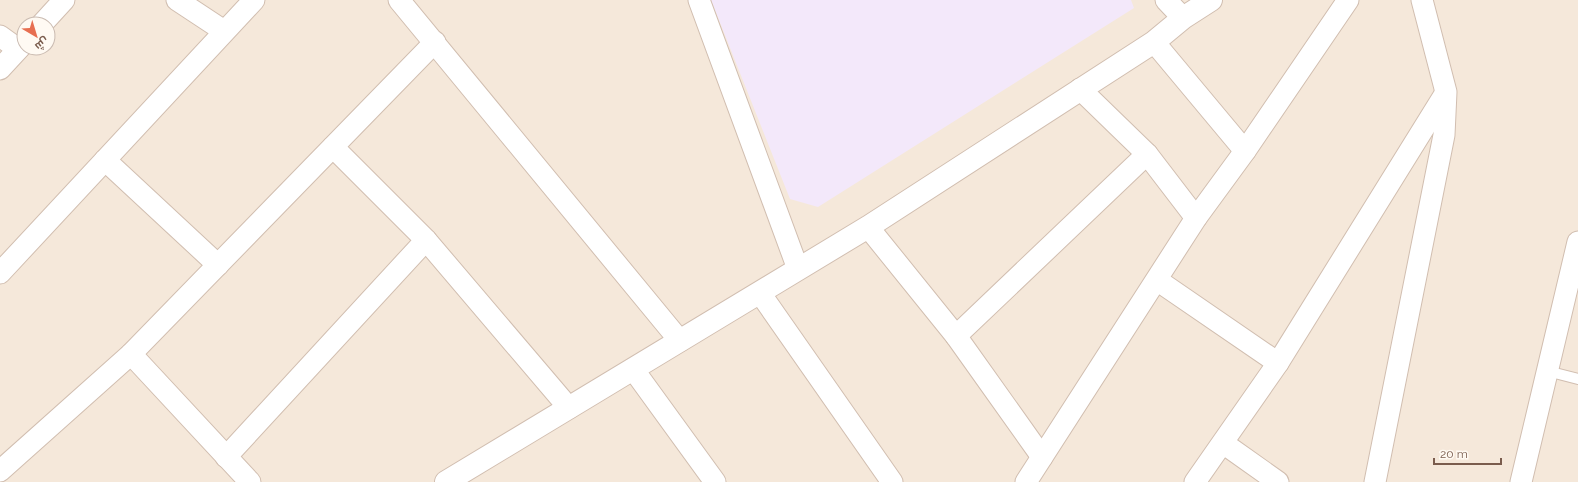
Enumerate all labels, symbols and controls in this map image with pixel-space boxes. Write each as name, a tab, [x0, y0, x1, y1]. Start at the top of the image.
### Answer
north arrow	[16, 16, 56, 56]
text: ش	[32, 34, 51, 53]
scale bar	[1434, 440, 1501, 466]
text: 20 m	[1440, 447, 1468, 461]

